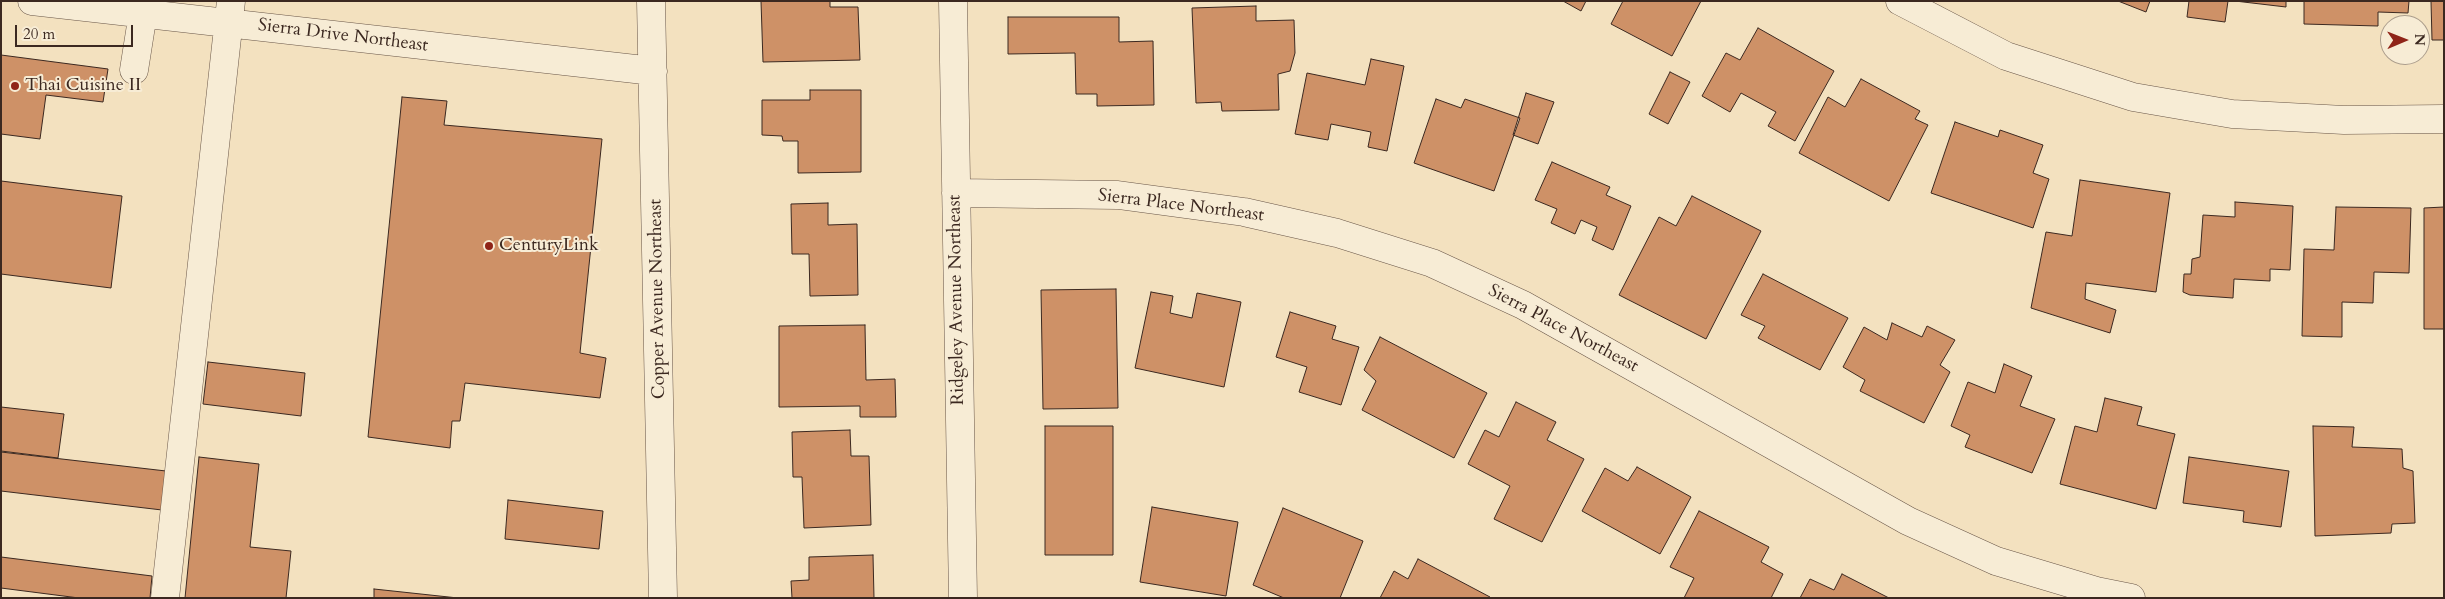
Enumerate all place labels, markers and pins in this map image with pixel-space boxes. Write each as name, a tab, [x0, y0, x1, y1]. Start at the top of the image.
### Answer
place label: Thai Cuisine II	[25, 75, 141, 97]
marker: Thai Cuisine II	[9, 80, 21, 92]
place label: CenturyLink	[499, 235, 599, 257]
marker: CenturyLink	[483, 240, 495, 252]

